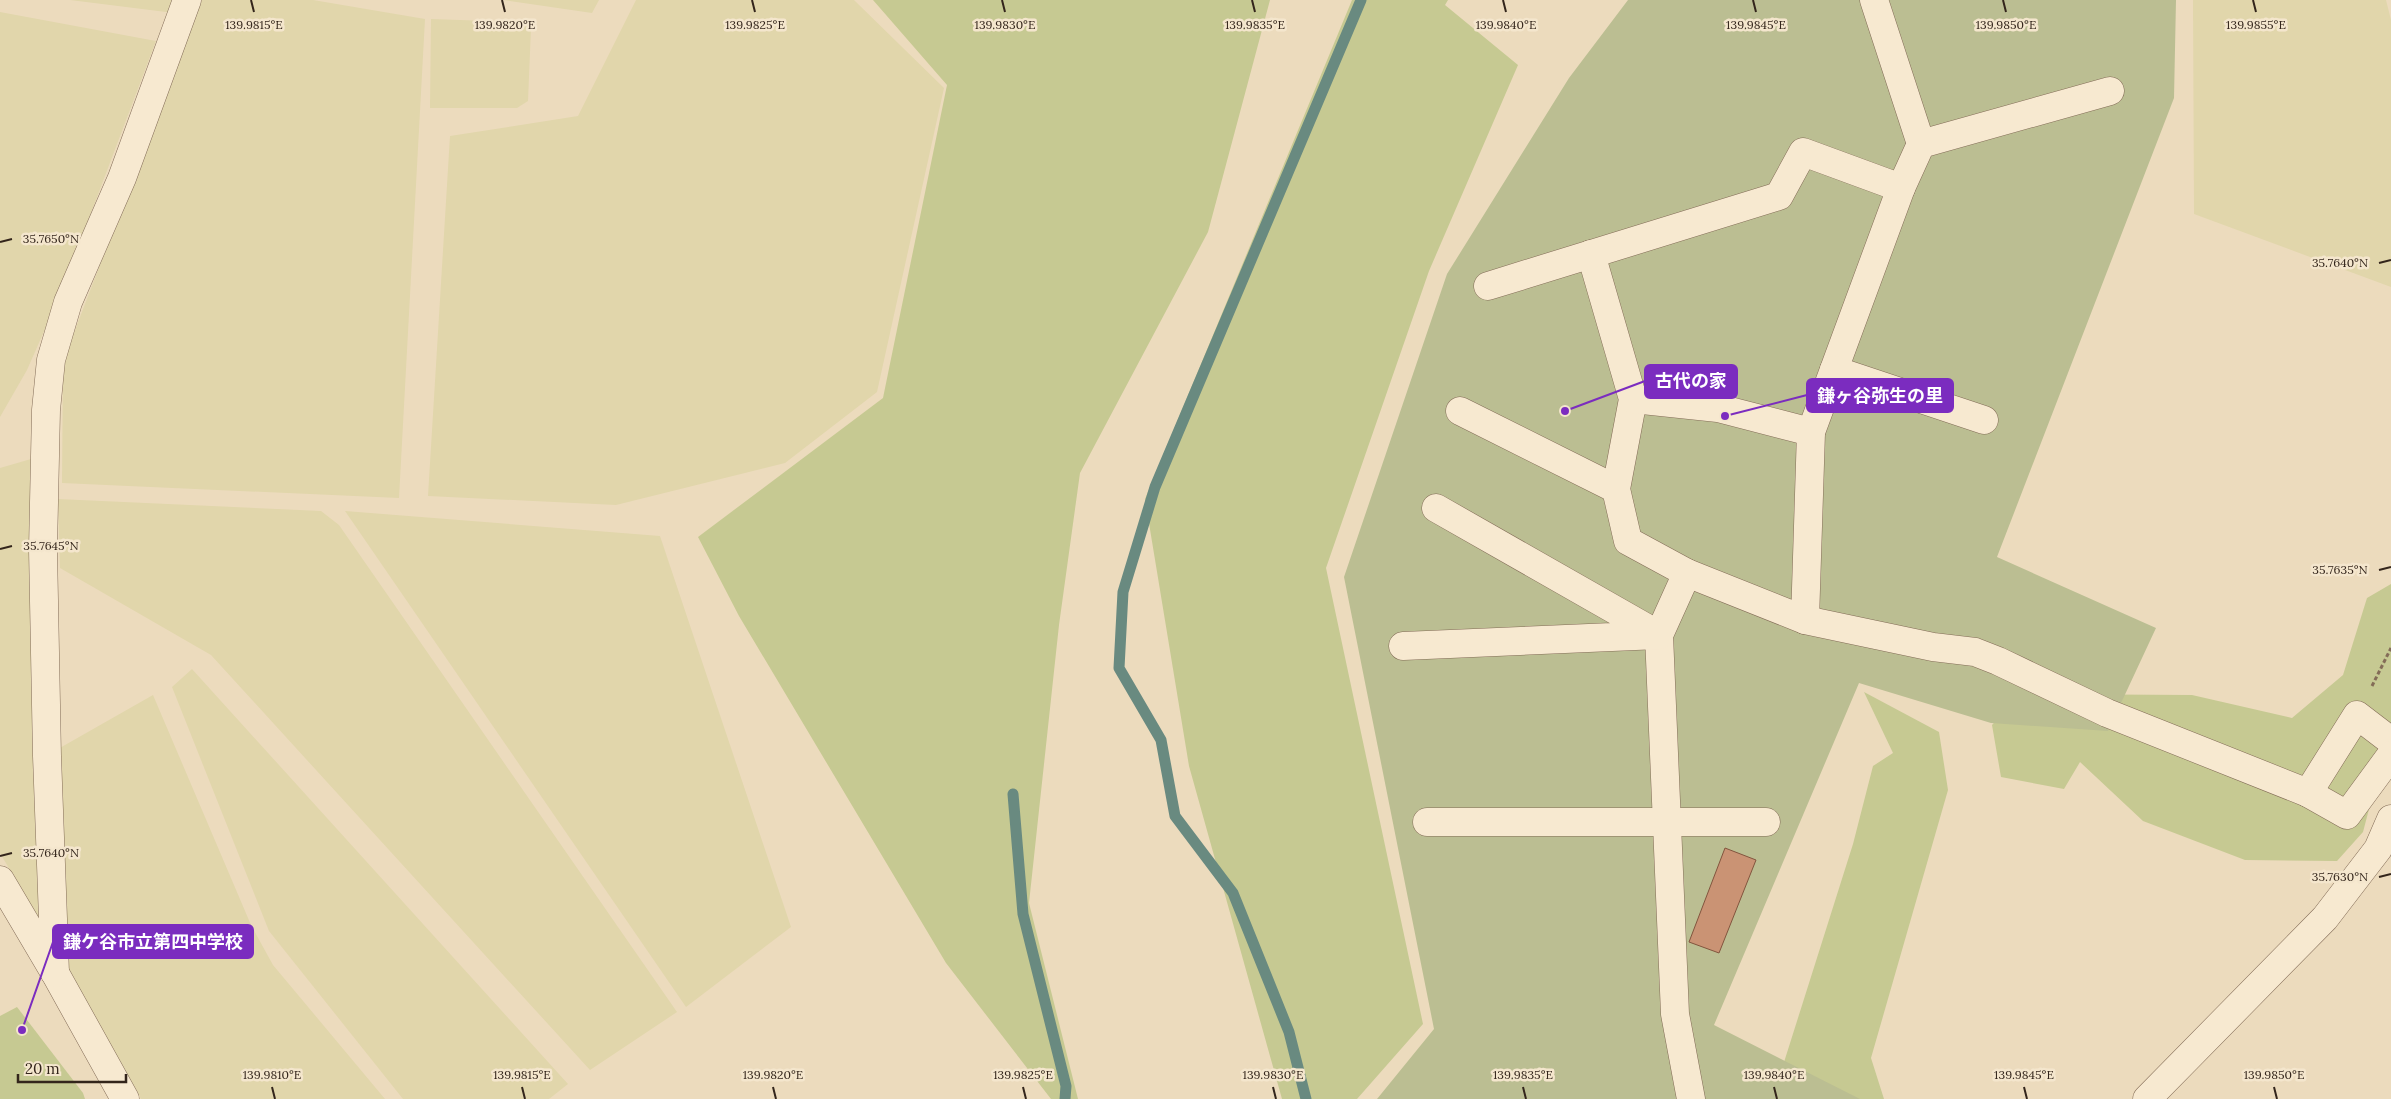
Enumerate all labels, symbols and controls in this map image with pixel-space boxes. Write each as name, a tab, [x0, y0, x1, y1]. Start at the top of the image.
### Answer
text: 139.9815°E	[225, 17, 283, 32]
text: 139.9820°E	[475, 17, 535, 32]
text: 139.9825°E	[725, 17, 785, 32]
text: 139.9830°E	[975, 17, 1035, 32]
text: 139.9835°E	[1225, 17, 1285, 32]
text: 139.9840°E	[1476, 17, 1536, 32]
text: 139.9845°E	[1726, 17, 1786, 32]
text: 139.9850°E	[1976, 17, 2036, 32]
text: 139.9855°E	[2226, 17, 2286, 32]
text: 35.7650°N	[23, 231, 79, 246]
text: 35.7640°N	[2312, 255, 2368, 270]
callout: 古代の家	[1645, 365, 1737, 398]
text: 古代の家	[1655, 369, 1727, 392]
callout: 鎌ヶ谷弥生の里	[1807, 379, 1953, 412]
text: 鎌ヶ谷弥生の里	[1817, 384, 1943, 407]
text: 35.7645°N	[23, 538, 79, 553]
text: 35.7635°N	[2312, 562, 2368, 577]
text: 35.7640°N	[23, 845, 79, 860]
text: 35.7630°N	[2312, 869, 2368, 884]
callout: 鎌ケ谷市立第四中学校	[53, 925, 253, 958]
text: 鎌ケ谷市立第四中学校	[63, 930, 243, 953]
scale bar	[18, 1052, 125, 1084]
text: 20 m	[25, 1059, 60, 1078]
text: 139.9810°E	[243, 1067, 301, 1082]
text: 139.9815°E	[493, 1067, 551, 1082]
text: 139.9820°E	[743, 1067, 803, 1082]
text: 139.9825°E	[993, 1067, 1053, 1082]
text: 139.9830°E	[1243, 1067, 1303, 1082]
text: 139.9835°E	[1493, 1067, 1553, 1082]
text: 139.9840°E	[1744, 1067, 1804, 1082]
text: 139.9845°E	[1994, 1067, 2054, 1082]
text: 139.9850°E	[2244, 1067, 2304, 1082]

